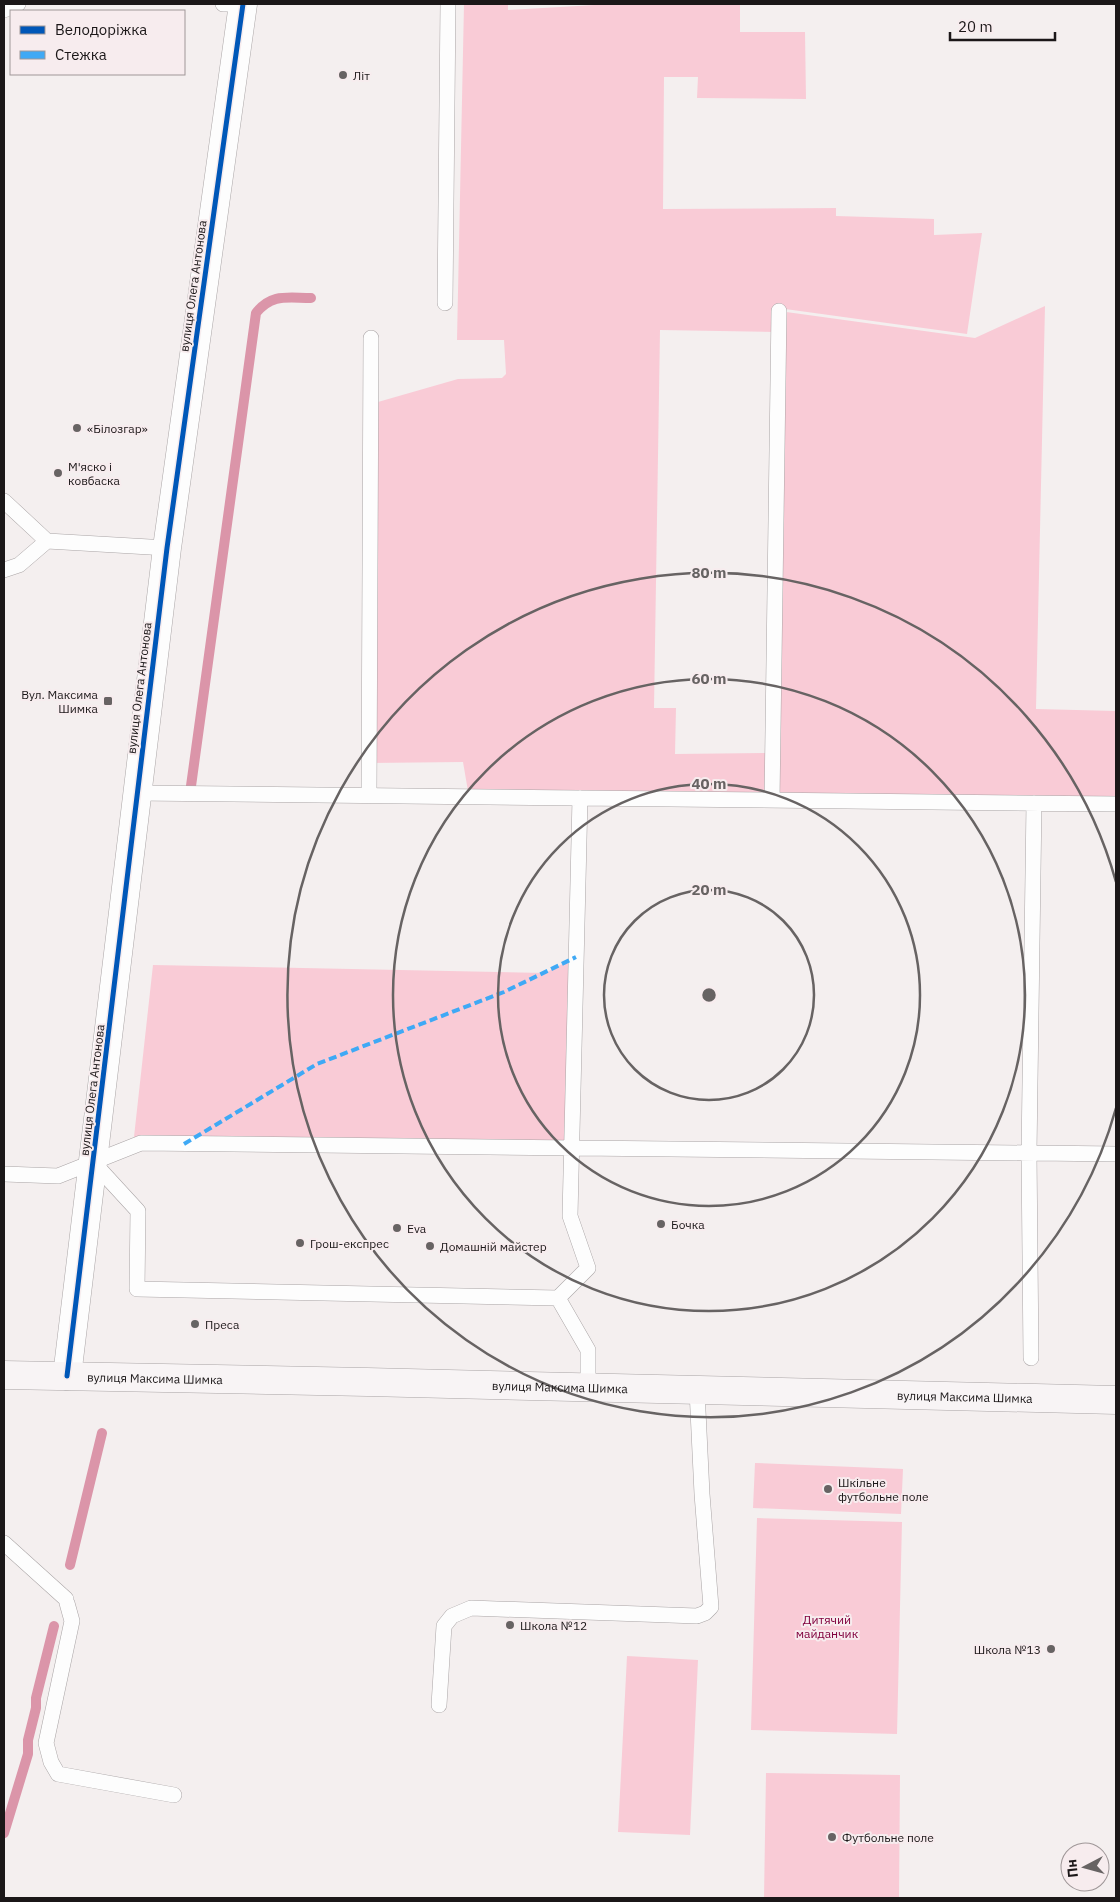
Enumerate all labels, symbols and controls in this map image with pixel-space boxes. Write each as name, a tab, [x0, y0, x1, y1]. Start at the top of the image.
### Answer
legend	[10, 10, 185, 75]
scale bar	[950, 10, 1055, 42]
text: 20 m	[958, 17, 993, 36]
text: Велодоріжка	[55, 20, 147, 39]
text: Стежка	[55, 45, 107, 64]
place label: Літ	[353, 68, 370, 83]
marker: Літ	[337, 69, 349, 81]
street label: вулиця Олега Антонова	[176, 219, 210, 353]
place label: «Білозгар»	[87, 421, 148, 436]
marker: «Білозгар»	[71, 422, 83, 434]
place label: М'яско і ковбаска	[68, 459, 121, 488]
marker: М'яско і ковбаска	[52, 467, 64, 479]
text: 80 m	[692, 563, 726, 582]
street label: вулиця Олега Антонова	[123, 621, 155, 755]
text: 60 m	[692, 669, 726, 688]
place label: Вул. Максима Шимка	[21, 687, 99, 716]
marker: Вул. Максима Шимка	[102, 695, 114, 707]
text: 40 m	[692, 774, 726, 793]
text: 20 m	[692, 880, 726, 899]
centre of rings	[700, 986, 718, 1004]
street label: вулиця Олега Антонова	[76, 1023, 108, 1157]
place label: Бочка	[671, 1217, 705, 1232]
marker: Бочка	[655, 1218, 667, 1230]
place label: Eva	[407, 1221, 427, 1236]
marker: Eva	[391, 1222, 403, 1234]
place label: Грош-експрес	[310, 1236, 389, 1251]
marker: Грош-експрес	[294, 1237, 306, 1249]
place label: Домашній майстер	[440, 1239, 547, 1254]
marker: Домашній майстер	[424, 1240, 436, 1252]
place label: Преса	[205, 1317, 240, 1332]
marker: Преса	[189, 1318, 201, 1330]
street label: вулиця Максима Шимка	[87, 1369, 224, 1387]
street label: вулиця Максима Шимка	[492, 1378, 629, 1396]
street label: вулиця Максима Шимка	[897, 1387, 1033, 1406]
place label: Шкільне футбольне поле	[838, 1475, 929, 1504]
marker: Шкільне футбольне поле	[822, 1483, 834, 1495]
park label: Дитячий майданчик	[796, 1612, 859, 1641]
place label: Школа №12	[520, 1618, 587, 1633]
marker: Школа №12	[504, 1619, 516, 1631]
place label: Школа №13	[974, 1642, 1041, 1657]
marker: Школа №13	[1045, 1643, 1057, 1655]
place label: Футбольне поле	[842, 1830, 934, 1845]
marker: Футбольне поле	[826, 1831, 838, 1843]
north arrow	[1060, 1842, 1110, 1892]
text: Пн	[1062, 1858, 1082, 1878]

